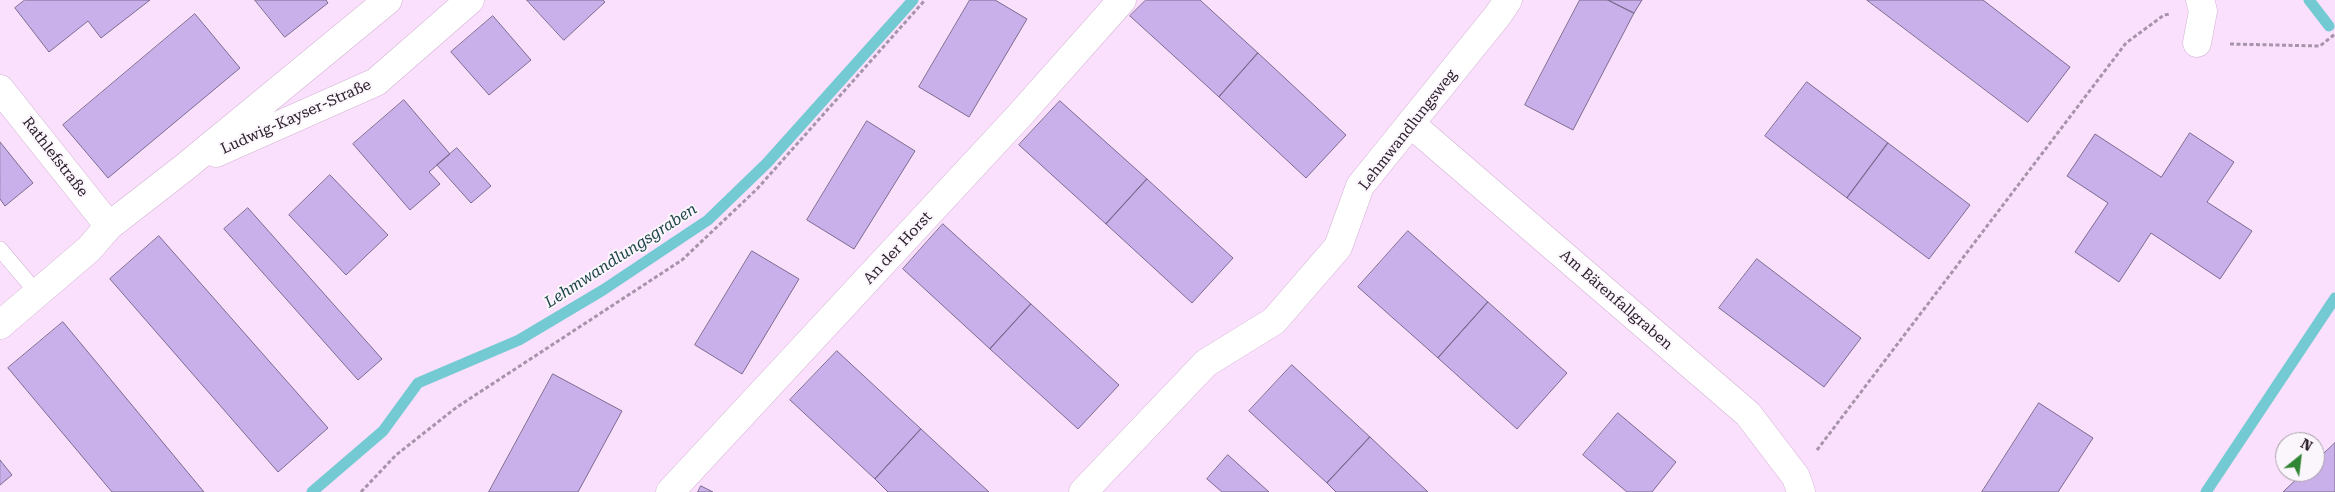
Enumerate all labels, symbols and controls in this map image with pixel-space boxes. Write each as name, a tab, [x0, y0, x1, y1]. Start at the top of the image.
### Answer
street label: Lehmwandlungsweg	[1355, 66, 1461, 194]
street label: Ludwig-Kayser-Straße	[218, 76, 374, 158]
street label: Rathlefstraße	[18, 114, 92, 200]
water label: Lehmwandlungsgraben	[541, 200, 701, 312]
street label: An der Horst	[860, 208, 936, 288]
street label: Am Bärenfallgraben	[1556, 246, 1676, 354]
north arrow	[2275, 432, 2325, 482]
text: N	[2298, 435, 2315, 454]

